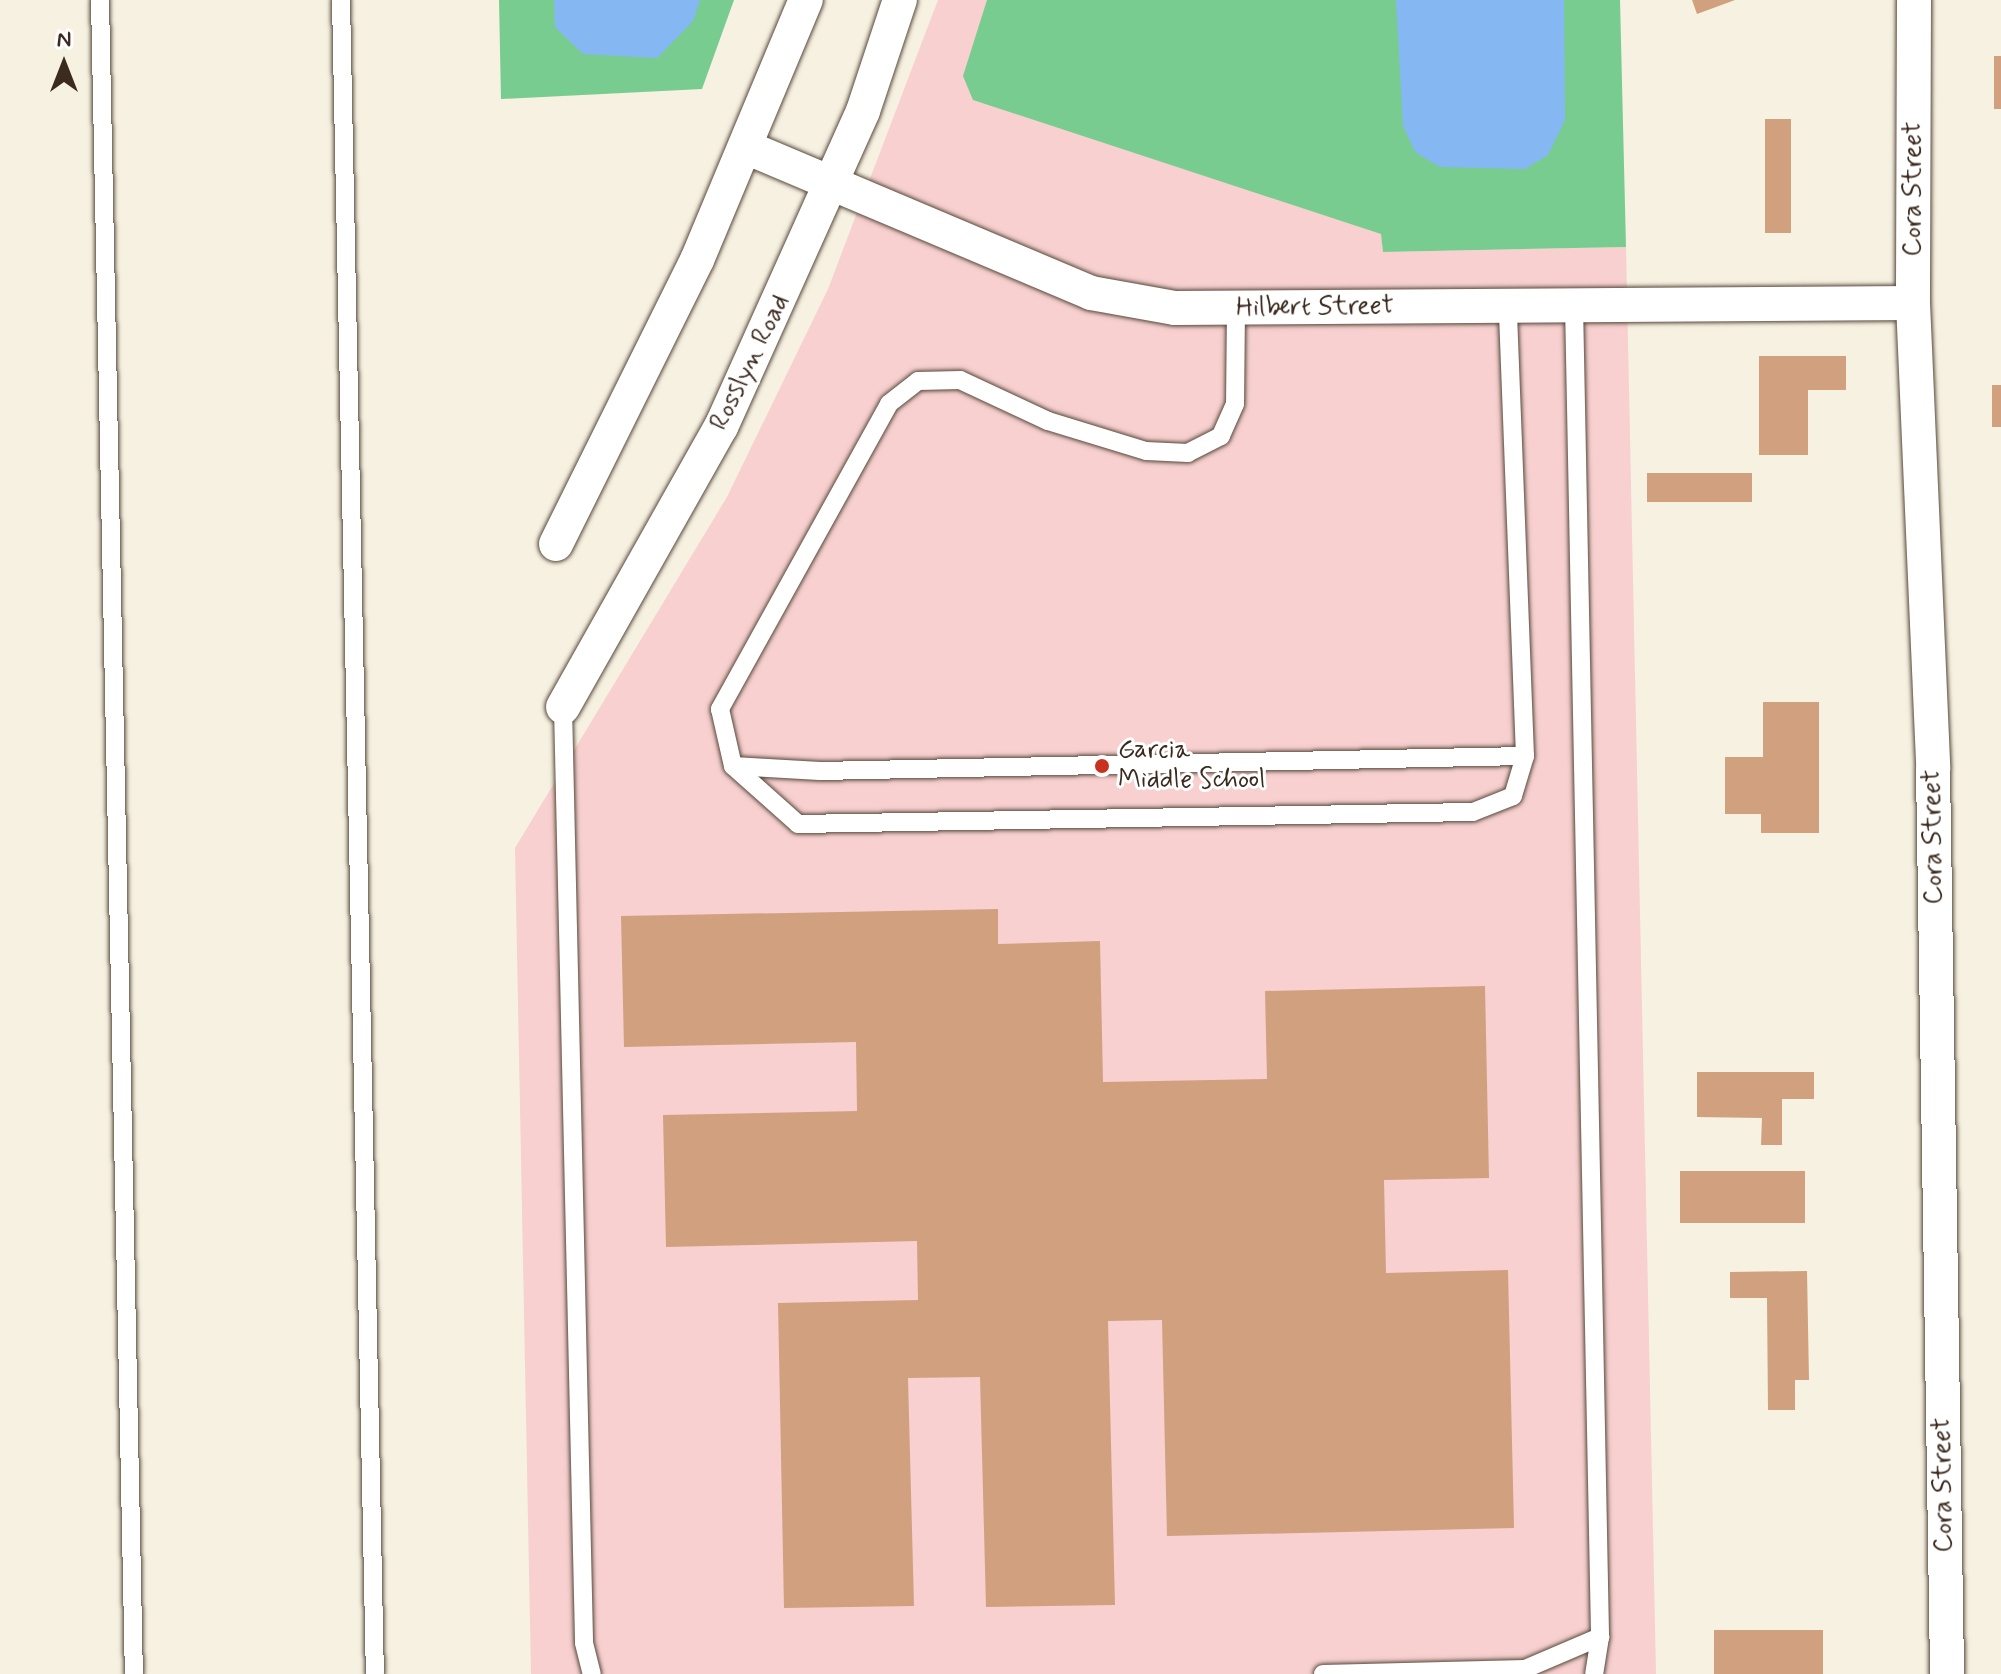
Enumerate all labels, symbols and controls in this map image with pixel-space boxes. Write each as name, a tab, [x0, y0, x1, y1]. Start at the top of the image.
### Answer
north arrow	[24, 24, 104, 104]
text: N	[57, 26, 71, 54]
street label: Cora Street	[1898, 122, 1930, 256]
street label: Rosslyn Road	[705, 290, 797, 436]
street label: Hilbert Street	[1237, 291, 1393, 325]
place label: Garcia Middle School	[1118, 735, 1267, 796]
marker: Garcia Middle School	[1093, 757, 1111, 775]
street label: Cora Street	[1917, 770, 1951, 904]
street label: Cora Street	[1927, 1418, 1961, 1552]

